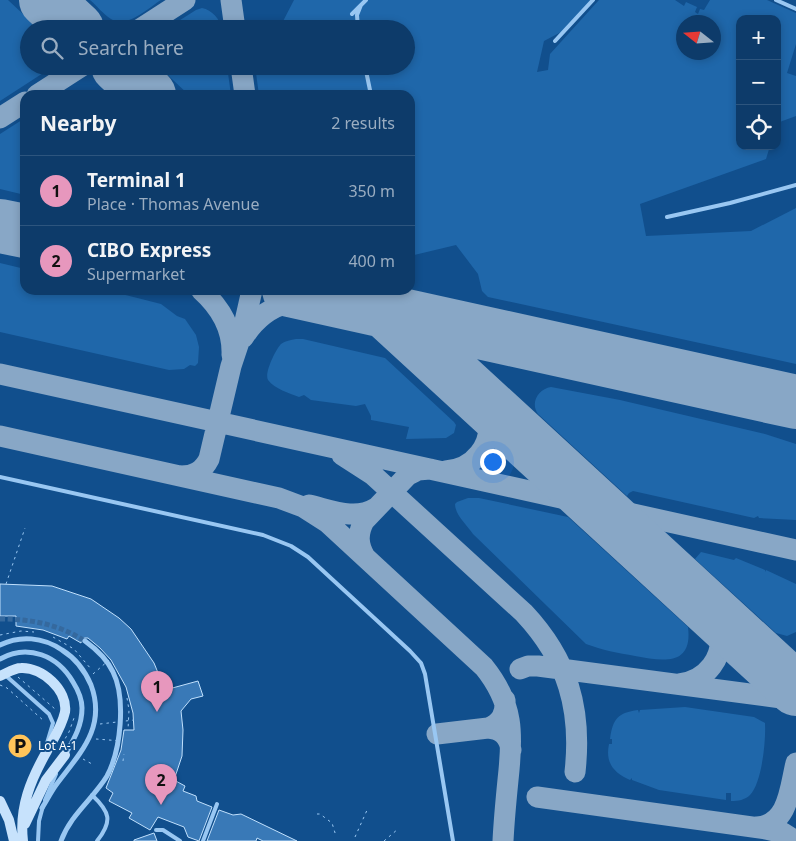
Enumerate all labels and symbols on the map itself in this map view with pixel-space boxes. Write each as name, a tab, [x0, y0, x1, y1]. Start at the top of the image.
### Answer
north arrow	[676, 15, 721, 60]
your location	[480, 449, 506, 475]
pin: 1	[141, 671, 173, 712]
parking icon: Lot A-1	[7, 733, 33, 759]
place label: Lot A-1	[38, 737, 77, 754]
pin: 2	[145, 764, 177, 805]

